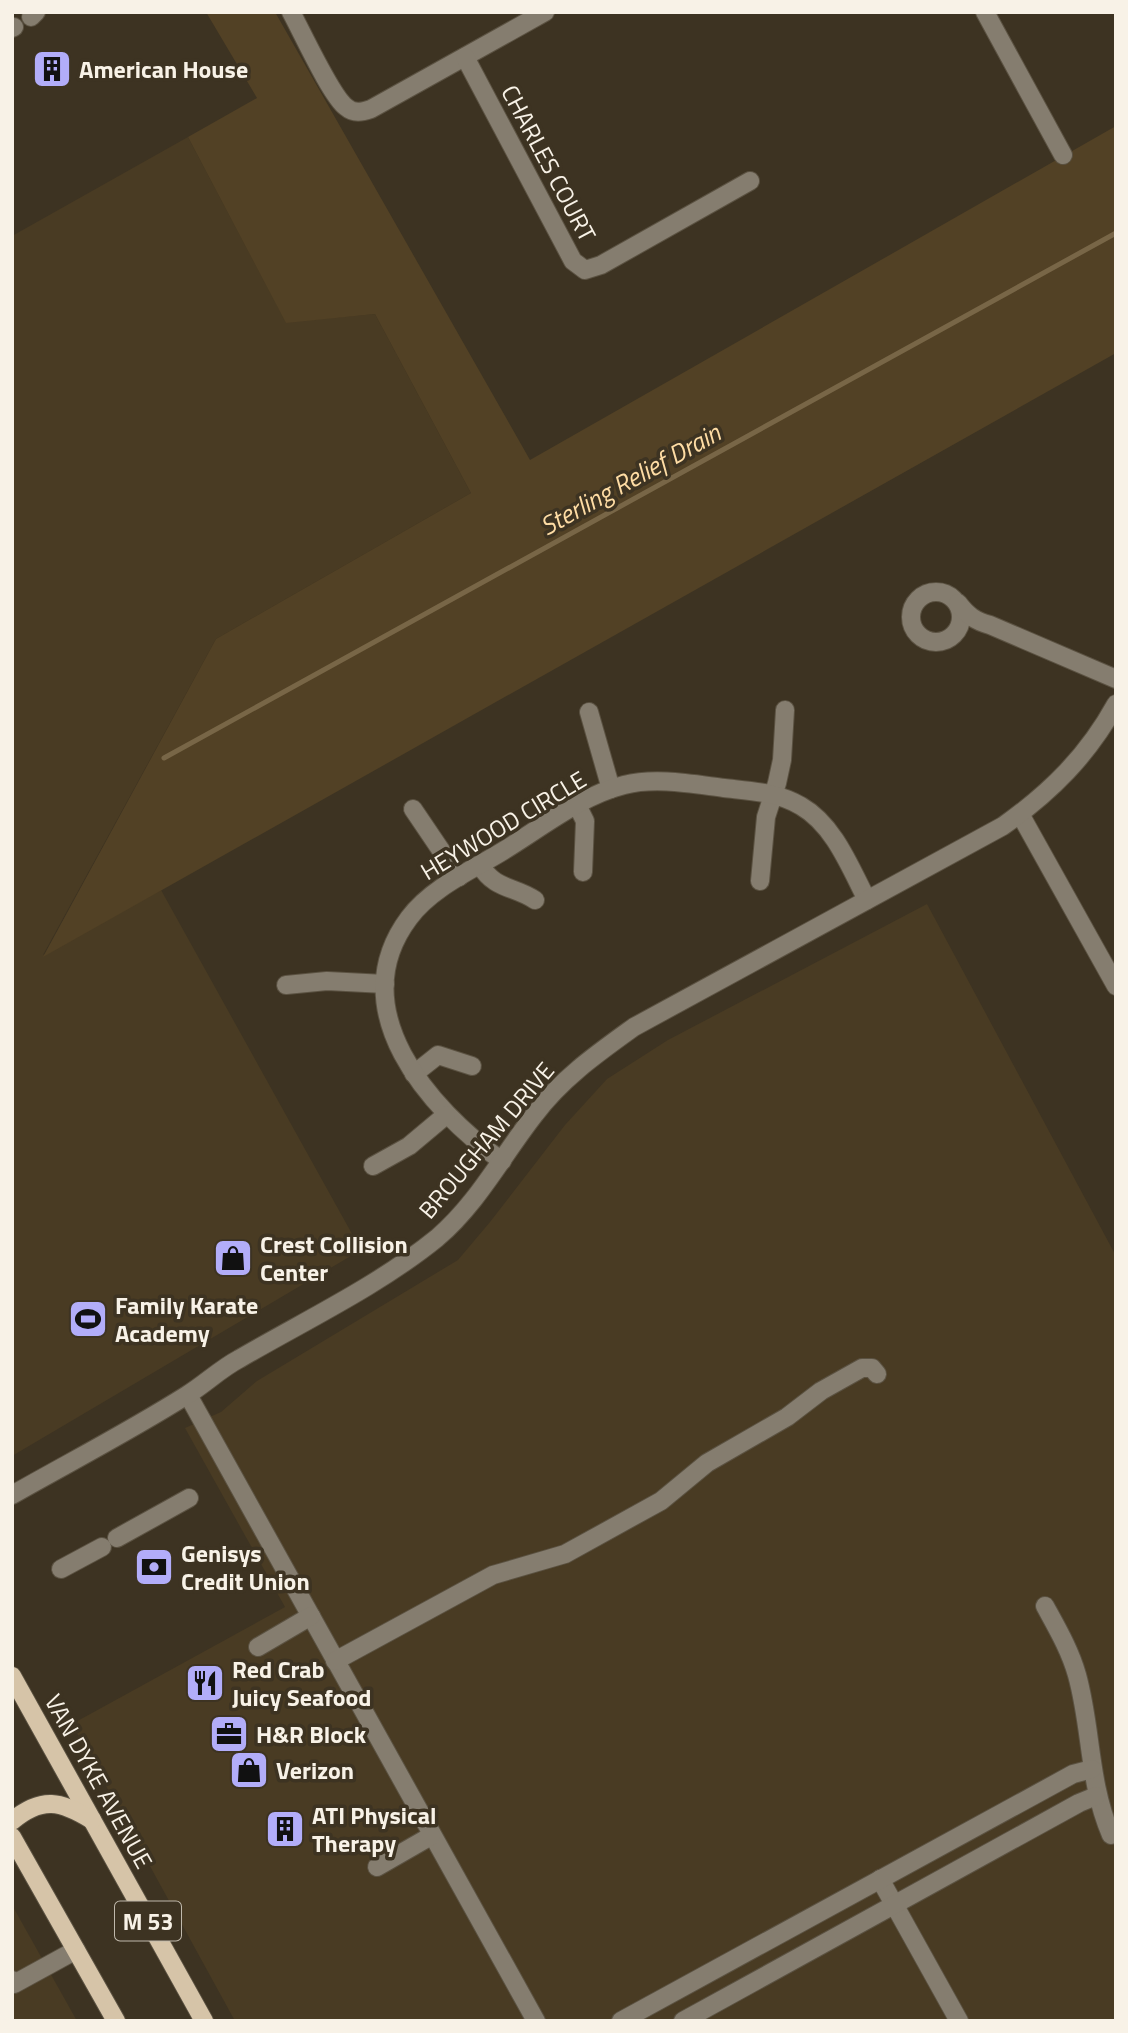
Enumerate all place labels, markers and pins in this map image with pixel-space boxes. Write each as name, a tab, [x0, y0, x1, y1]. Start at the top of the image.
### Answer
building icon: American House	[31, 48, 73, 90]
place label: American House	[79, 51, 248, 87]
place label: Crest Collision Center	[260, 1226, 408, 1290]
shop icon: Crest Collision Center	[212, 1237, 254, 1279]
place label: Family Karate Academy	[115, 1287, 258, 1351]
sports icon: Family Karate Academy	[67, 1298, 109, 1340]
place label: Genisys Credit Union	[181, 1535, 310, 1599]
bank icon: Genisys Credit Union	[133, 1546, 175, 1588]
place label: Red Crab Juicy Seafood	[232, 1651, 371, 1715]
restaurant icon: Red Crab Juicy Seafood	[184, 1662, 226, 1704]
office icon: H&R Block	[208, 1713, 250, 1755]
place label: H&R Block	[256, 1716, 367, 1752]
shop icon: Verizon	[228, 1749, 270, 1791]
place label: Verizon	[276, 1752, 354, 1788]
place label: ATI Physical Therapy	[312, 1797, 436, 1861]
building icon: ATI Physical Therapy	[264, 1808, 306, 1850]

